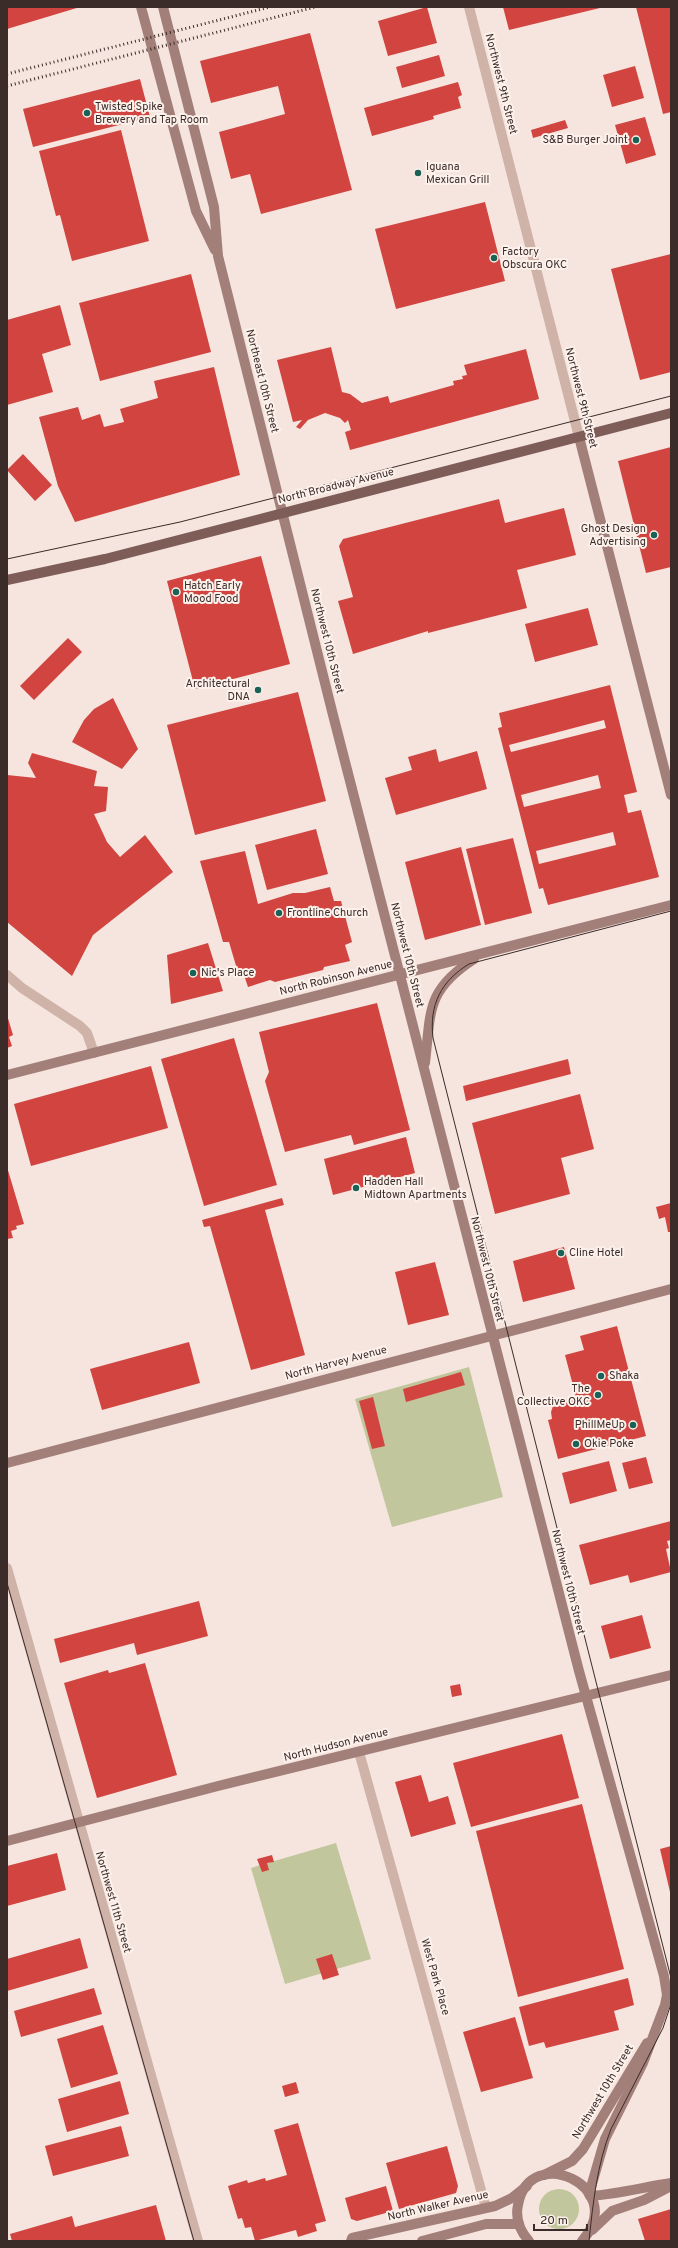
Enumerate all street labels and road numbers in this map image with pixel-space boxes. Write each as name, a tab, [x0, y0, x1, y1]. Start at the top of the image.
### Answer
street label: Northwest 9th Street	[482, 32, 520, 136]
street label: Northeast 10th Street	[242, 328, 282, 434]
street label: Northwest 9th Street	[562, 346, 600, 450]
street label: North Broadway Avenue	[277, 465, 395, 507]
street label: Northwest 10th Street	[307, 587, 347, 695]
street label: Northwest 10th Street	[387, 901, 427, 1009]
street label: North Robinson Avenue	[278, 957, 394, 999]
street label: Northwest 10th Street	[467, 1215, 507, 1323]
street label: North Harvey Avenue	[284, 1343, 388, 1383]
street label: Northwest 10th Street	[548, 1528, 588, 1636]
street label: North Hudson Avenue	[282, 1725, 390, 1765]
street label: Northwest 11th Street	[92, 1850, 134, 1954]
street label: West Park Place	[417, 1937, 453, 2017]
street label: Northwest 10th Street	[569, 2042, 637, 2142]
street label: North Walker Avenue	[386, 2188, 490, 2224]

